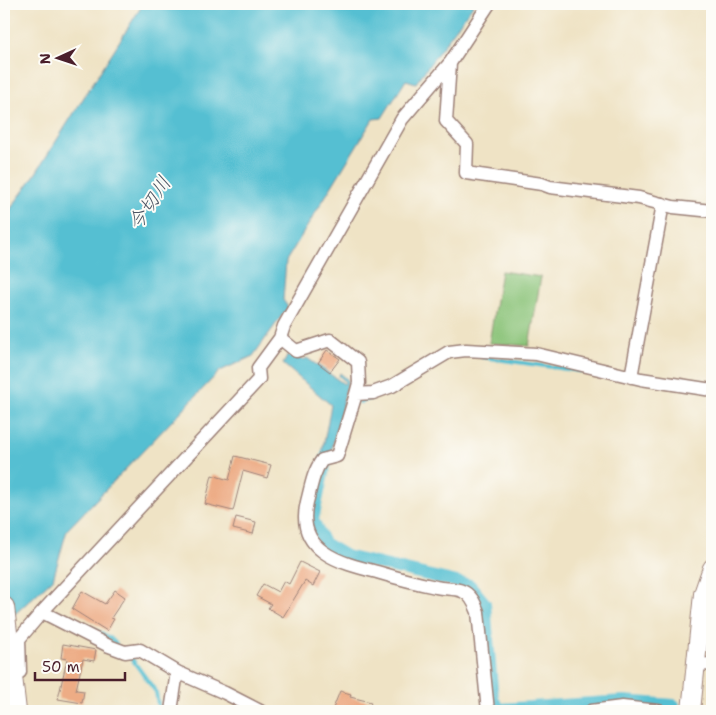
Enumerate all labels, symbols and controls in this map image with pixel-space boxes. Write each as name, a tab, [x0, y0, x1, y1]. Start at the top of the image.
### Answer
north arrow	[32, 32, 82, 82]
text: N	[36, 53, 54, 65]
water label: 今切川	[121, 171, 177, 235]
scale bar	[35, 650, 125, 682]
text: 50 m	[42, 657, 80, 677]

